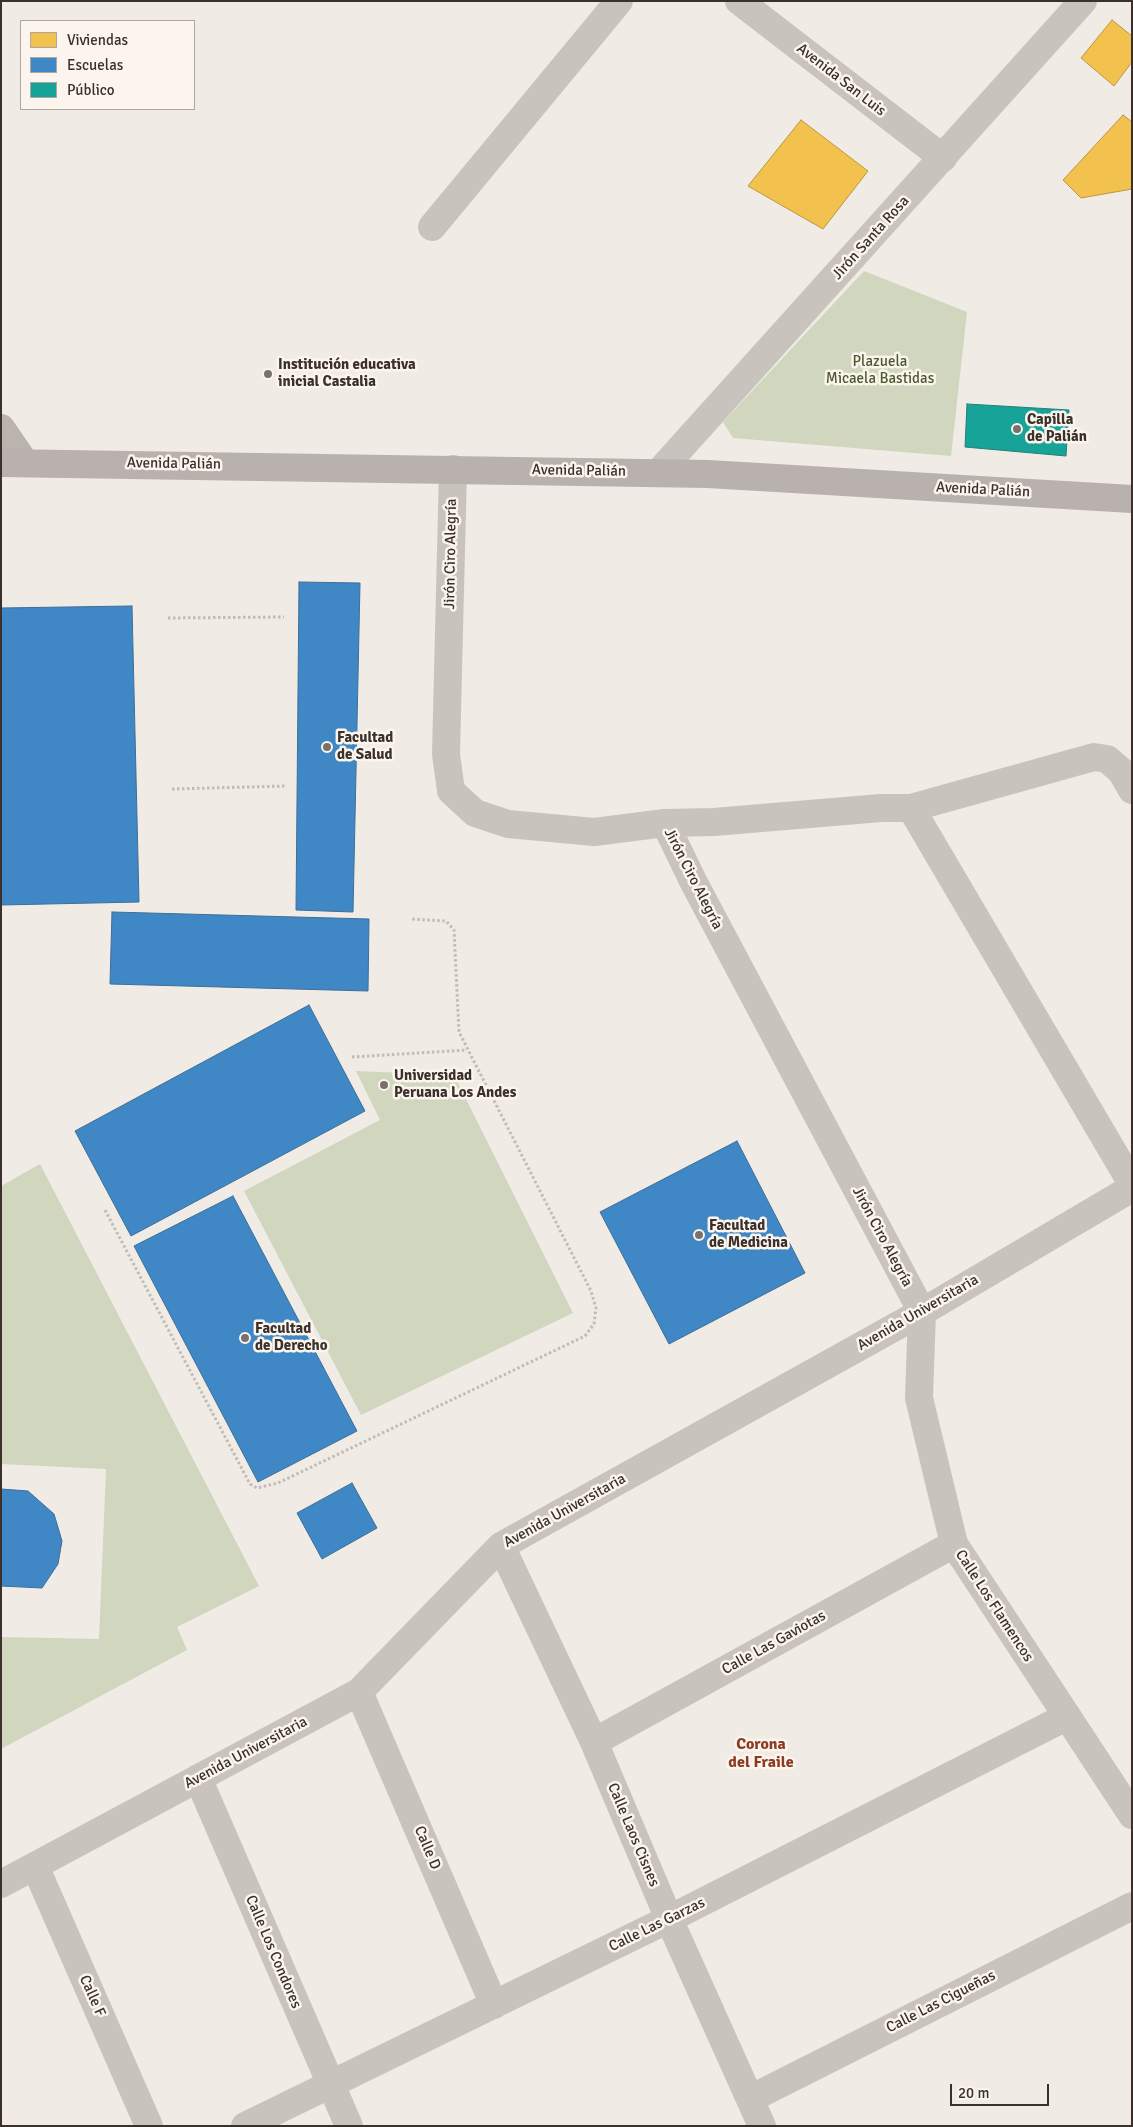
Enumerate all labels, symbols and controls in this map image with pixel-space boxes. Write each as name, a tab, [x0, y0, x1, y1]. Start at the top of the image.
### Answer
legend	[20, 20, 195, 110]
text: Viviendas	[67, 31, 128, 49]
street label: Avenida San Luis	[793, 40, 889, 120]
text: Escuelas	[67, 56, 123, 74]
text: Público	[67, 81, 115, 99]
street label: Jirón Santa Rosa	[829, 192, 913, 284]
park label: Plazuela Micaela Bastidas	[826, 353, 934, 388]
place label: Institución educativa inicial Castalia	[278, 356, 416, 391]
marker: Institución educativa inicial Castalia	[262, 368, 274, 380]
place label: Capilla de Palián	[1027, 411, 1087, 446]
marker: Capilla de Palián	[1011, 423, 1023, 435]
street label: Avenida Palián	[127, 454, 221, 474]
street label: Avenida Palián	[532, 461, 626, 481]
street label: Avenida Palián	[936, 479, 1030, 501]
street label: Jirón Ciro Alegría	[441, 498, 461, 610]
place label: Facultad de Salud	[337, 729, 393, 764]
marker: Facultad de Salud	[321, 741, 333, 753]
street label: Jirón Ciro Alegría	[660, 826, 726, 932]
place label: Universidad Peruana Los Andes	[394, 1067, 516, 1102]
marker: Universidad Peruana Los Andes	[378, 1079, 390, 1091]
street label: Jirón Ciro Alegría	[848, 1184, 916, 1290]
place label: Facultad de Medicina	[709, 1217, 788, 1252]
marker: Facultad de Medicina	[693, 1229, 705, 1241]
street label: Avenida Universitaria	[854, 1271, 982, 1355]
place label: Facultad de Derecho	[255, 1320, 328, 1355]
marker: Facultad de Derecho	[239, 1332, 251, 1344]
street label: Avenida Universitaria	[501, 1470, 629, 1552]
street label: Calle Los Flamencos	[951, 1547, 1037, 1665]
street label: Calle Las Gaviotas	[719, 1607, 829, 1679]
street label: Avenida Universitaria	[181, 1713, 311, 1793]
district label: Corona del Fraile	[728, 1735, 794, 1773]
street label: Calle Laos Cisnes	[603, 1781, 663, 1889]
street label: Calle D	[410, 1824, 444, 1872]
street label: Calle Los Condores	[241, 1893, 305, 2011]
street label: Calle Las Garzas	[606, 1894, 708, 1956]
street label: Calle Las Cigueñas	[883, 1967, 999, 2037]
street label: Calle F	[75, 1972, 109, 2020]
scale bar	[953, 2074, 1052, 2106]
text: 20 m	[958, 2084, 989, 2102]

